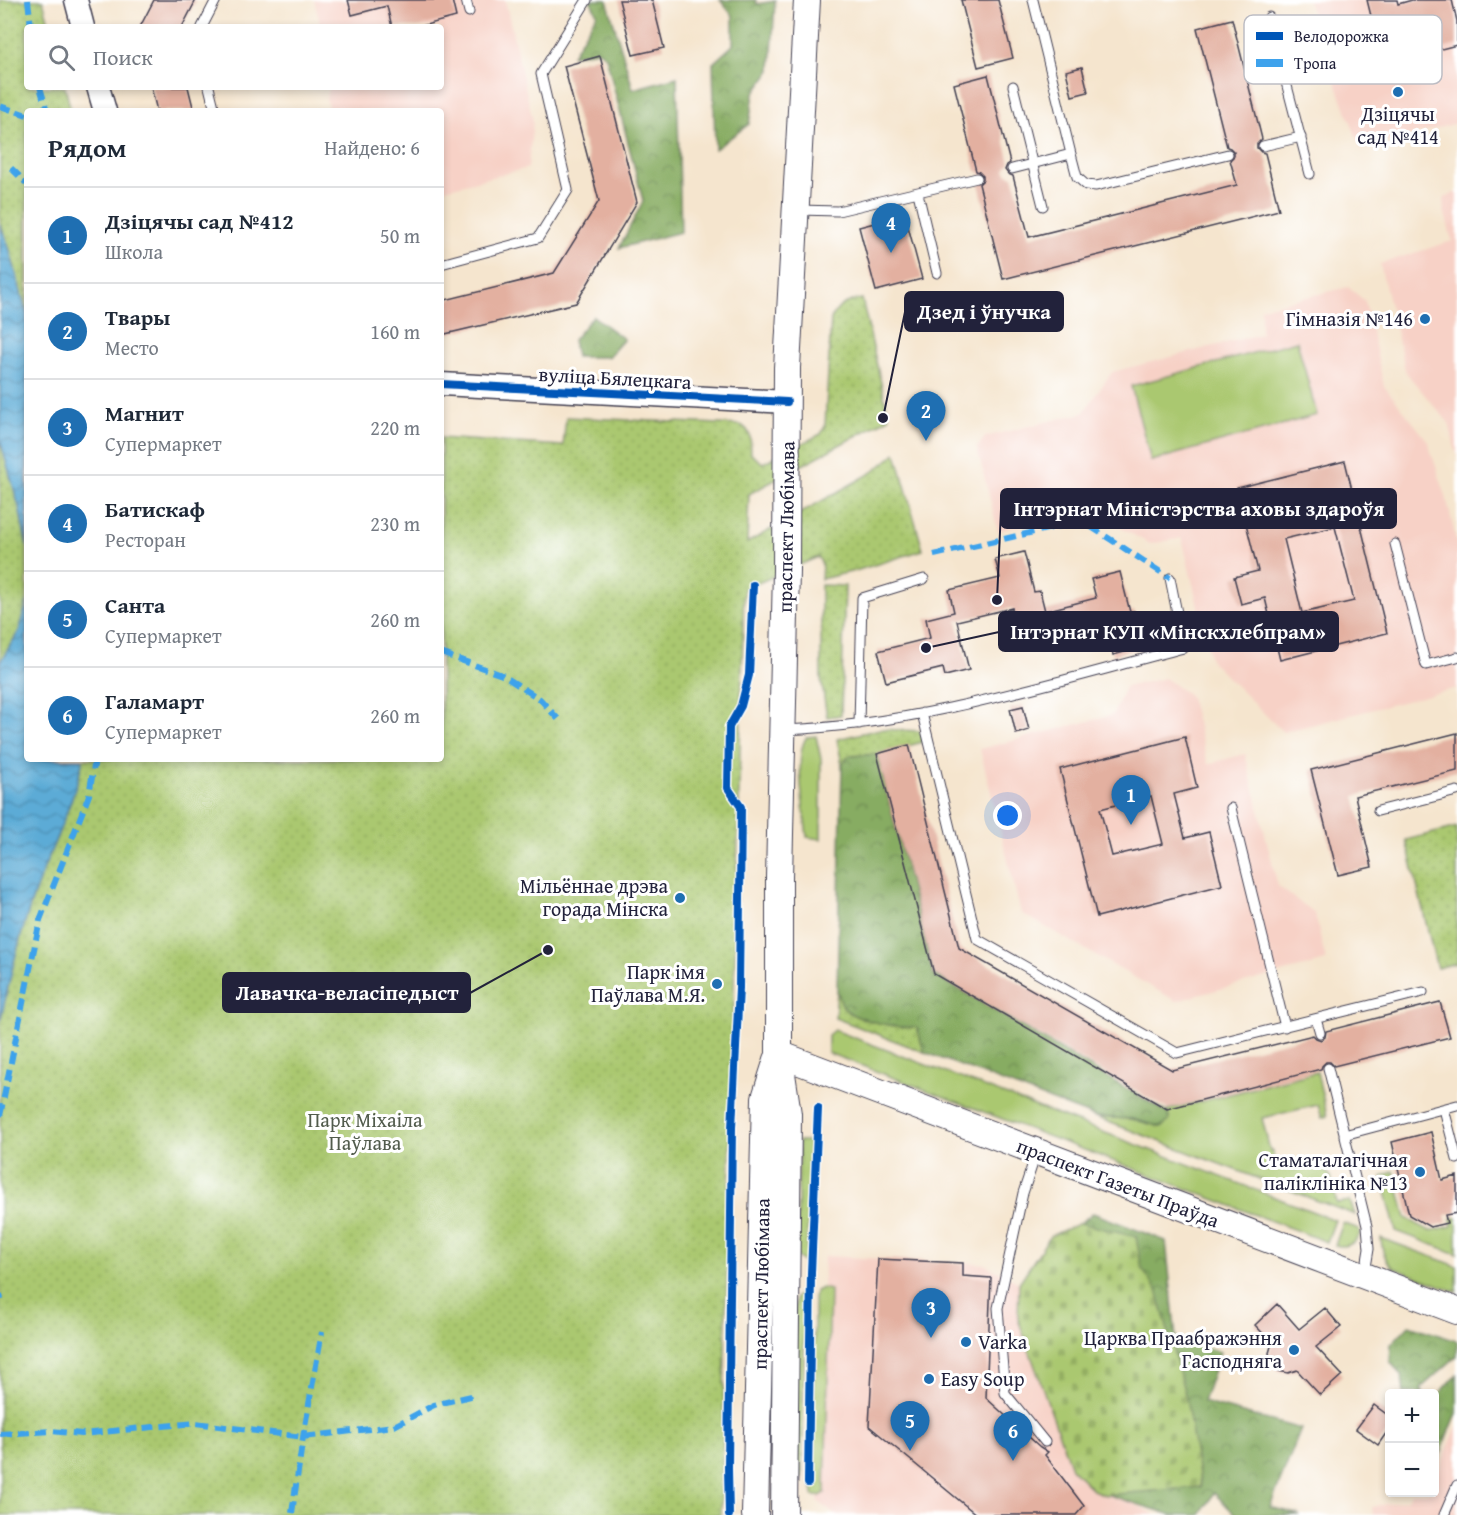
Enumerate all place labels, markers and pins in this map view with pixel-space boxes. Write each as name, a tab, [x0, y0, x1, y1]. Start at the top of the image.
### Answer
marker: Дзіцячы сад №414	[1391, 85, 1405, 99]
place label: Дзіцячы сад №414	[1357, 99, 1439, 151]
pin: 4	[872, 204, 910, 253]
callout: Дзед і ўнучка	[905, 292, 1063, 331]
place label: Гімназія №146	[1286, 304, 1413, 333]
marker: Гімназія №146	[1418, 312, 1432, 326]
pin: 2	[906, 392, 946, 441]
callout: Інтэрнат Міністэрства аховы здароўя	[1001, 489, 1396, 528]
callout: Інтэрнат КУП «Мінскхлебпрам»	[999, 612, 1338, 651]
pin: 1	[1112, 776, 1150, 825]
place label: Мільённае дрэва горада Мінска	[520, 871, 668, 923]
marker: Мільённае дрэва горада Мінска	[673, 891, 687, 905]
place label: Парк імя Паўлава М.Я.	[591, 957, 705, 1009]
callout: Лавачка-веласіпедыст	[223, 973, 470, 1012]
marker: Парк імя Паўлава М.Я.	[710, 977, 724, 991]
place label: Стаматалагічная паліклініка №13	[1258, 1145, 1408, 1197]
marker: Стаматалагічная паліклініка №13	[1413, 1165, 1427, 1179]
pin: 3	[912, 1288, 950, 1338]
place label: Царква Праабражэння Гасподняга	[1084, 1323, 1282, 1375]
place label: Varka	[978, 1327, 1028, 1356]
marker: Varka	[959, 1335, 973, 1349]
marker: Царква Праабражэння Гасподняга	[1287, 1343, 1301, 1357]
place label: Easy Soup	[941, 1364, 1025, 1393]
marker: Easy Soup	[922, 1372, 936, 1386]
pin: 5	[890, 1402, 930, 1451]
pin: 6	[994, 1412, 1032, 1461]

